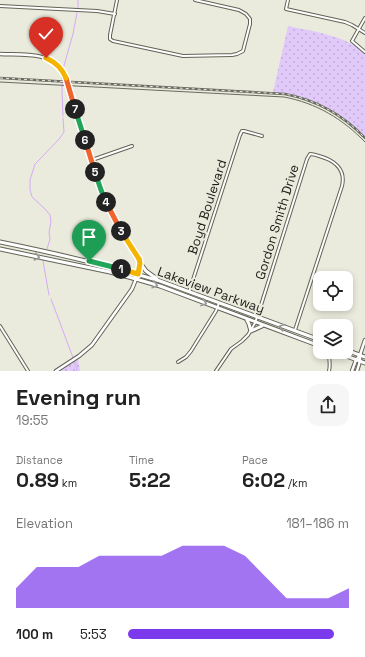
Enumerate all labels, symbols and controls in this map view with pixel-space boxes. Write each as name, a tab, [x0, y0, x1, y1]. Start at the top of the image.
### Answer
pin	[29, 17, 63, 58]
icon: check	[35, 23, 57, 45]
pin: 7	[65, 99, 85, 119]
text: 7	[72, 102, 78, 116]
pin: 6	[75, 130, 95, 150]
text: 6	[82, 133, 88, 147]
street label: Boyd Boulevard	[184, 157, 230, 257]
pin: 5	[85, 162, 105, 182]
street label: Gordon Smith Drive	[251, 162, 303, 282]
text: 5	[92, 165, 98, 179]
pin: 4	[96, 192, 116, 212]
text: 4	[103, 195, 110, 209]
pin	[72, 220, 106, 261]
pin: 3	[111, 221, 131, 241]
text: 3	[118, 224, 124, 238]
icon: arrive	[78, 226, 100, 248]
one-way arrow	[34, 252, 40, 260]
pin: 1	[111, 259, 131, 279]
text: 1	[119, 262, 123, 276]
street label: Lakeview Parkway	[155, 263, 267, 317]
map controls	[313, 271, 353, 359]
button: locate	[313, 271, 353, 311]
one-way arrow	[151, 280, 158, 289]
one-way arrow	[200, 298, 207, 306]
button: layers	[313, 319, 353, 359]
one-way arrow	[279, 323, 286, 331]
text: Evening run	[16, 383, 141, 411]
button: share	[307, 384, 349, 426]
text: 19:55	[16, 412, 48, 429]
text: Distance	[16, 453, 63, 467]
text: Time	[129, 453, 154, 467]
text: Pace	[242, 453, 268, 467]
text: 0.89	[16, 467, 59, 493]
text: 5:22	[129, 467, 171, 493]
text: 6:02	[242, 467, 285, 493]
text: km	[59, 476, 77, 490]
text: /km	[285, 476, 307, 490]
text: Elevation	[16, 515, 73, 532]
text: 181–186 m	[286, 515, 349, 532]
text: 100 m	[16, 626, 53, 643]
text: 5:53	[80, 626, 107, 643]

